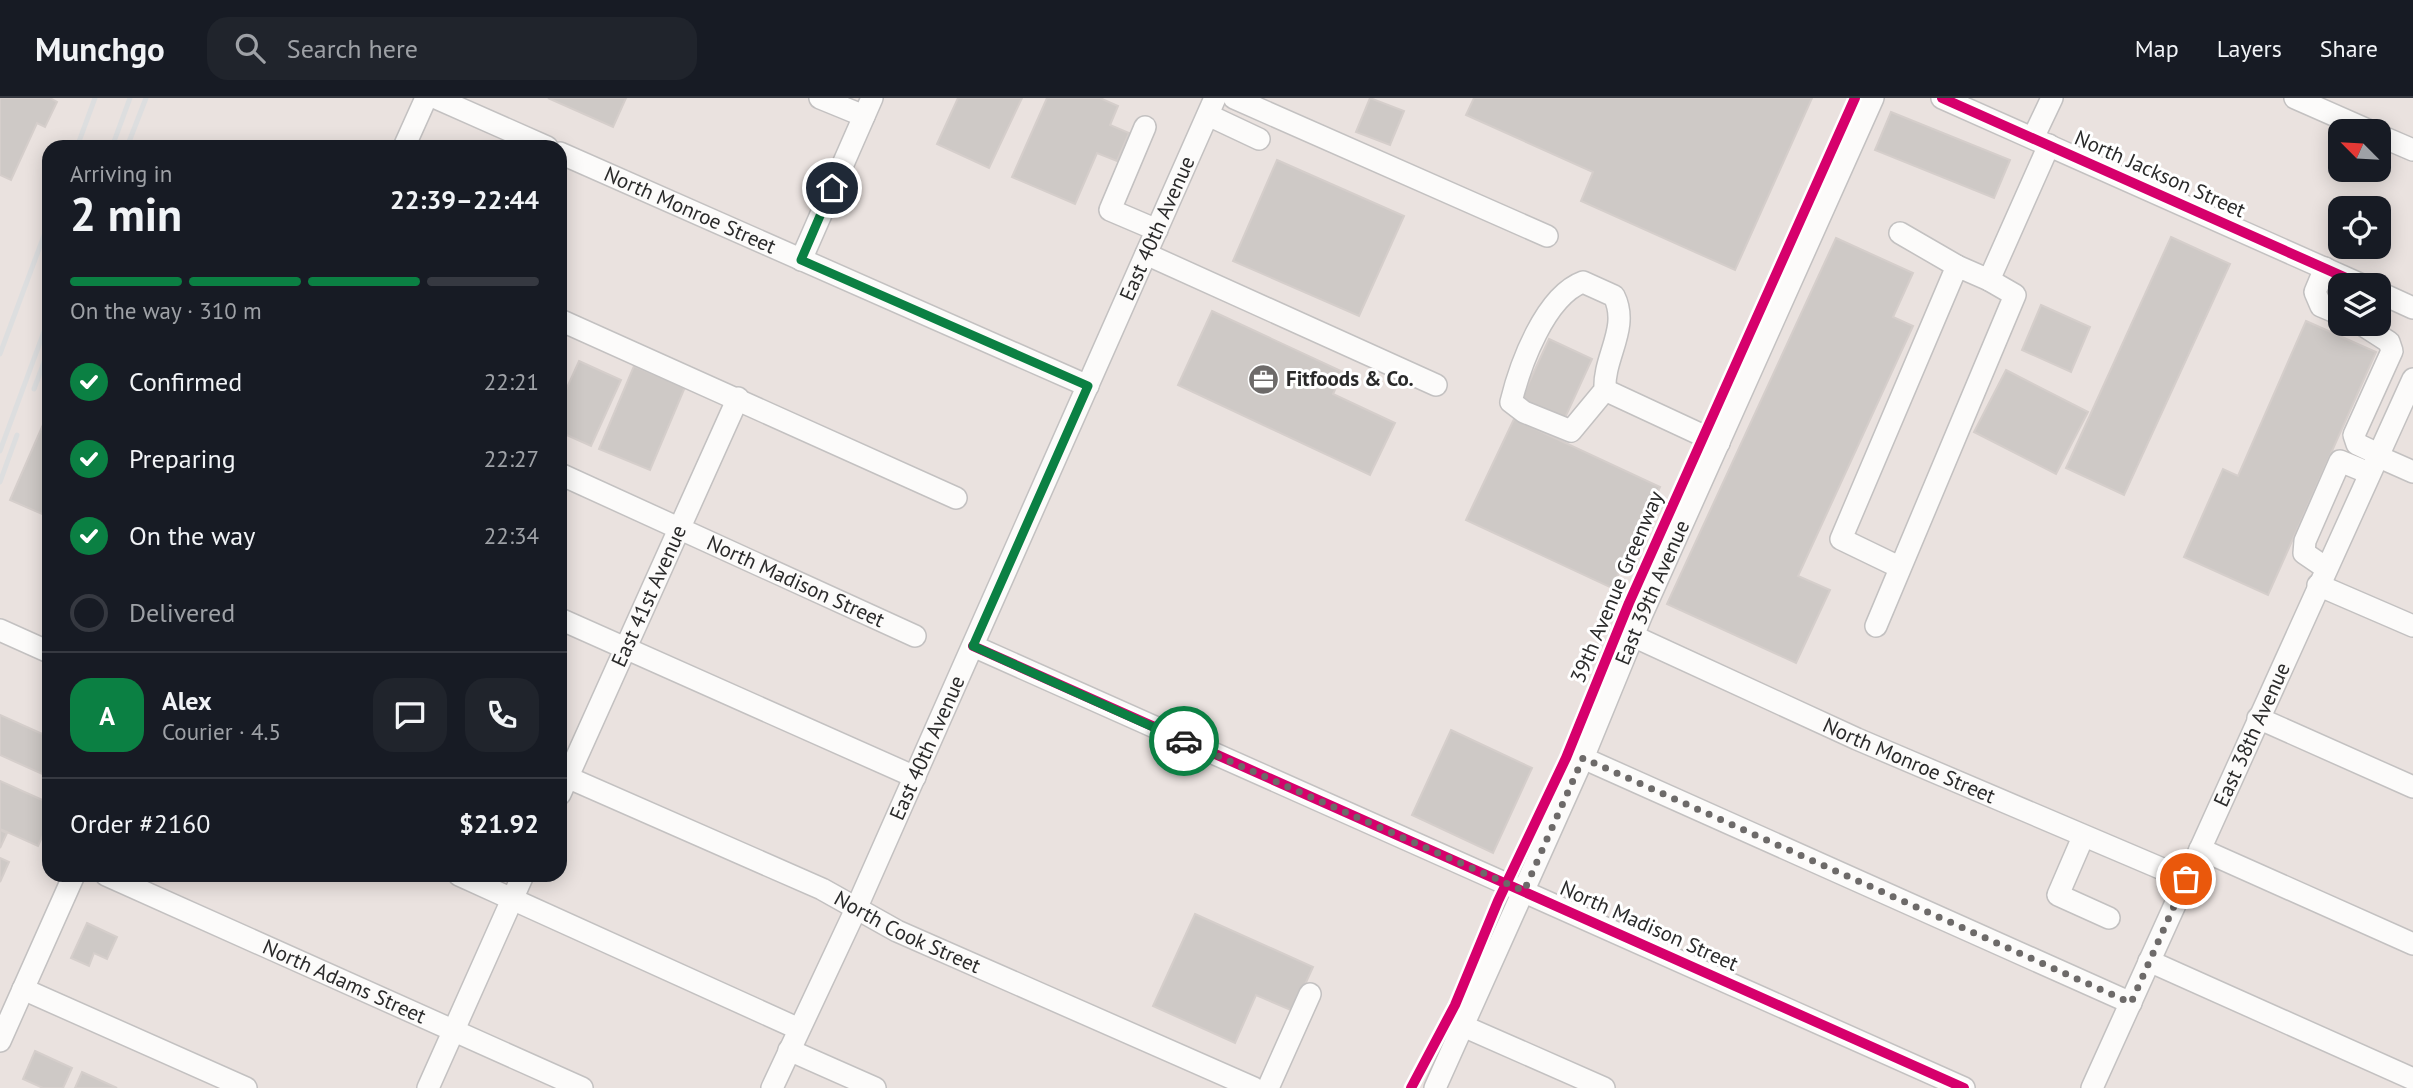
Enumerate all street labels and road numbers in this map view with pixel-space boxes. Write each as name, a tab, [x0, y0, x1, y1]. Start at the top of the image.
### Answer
street label: North Jackson Street	[2071, 124, 2250, 223]
street label: East 40th Avenue	[1113, 152, 1201, 305]
street label: North Monroe Street	[600, 160, 780, 260]
street label: 39th Avenue Greenway	[1564, 487, 1669, 687]
street label: East 39th Avenue	[1609, 516, 1695, 669]
street label: East 41st Avenue	[605, 521, 692, 671]
street label: North Madison Street	[703, 529, 889, 633]
street label: East 38th Avenue	[2207, 658, 2296, 811]
street label: East 40th Avenue	[883, 671, 971, 824]
street label: North Monroe Street	[1819, 711, 2000, 809]
street label: North Madison Street	[1556, 874, 1742, 977]
street label: North Cook Street	[830, 885, 985, 979]
street label: North Adams Street	[259, 933, 430, 1029]

